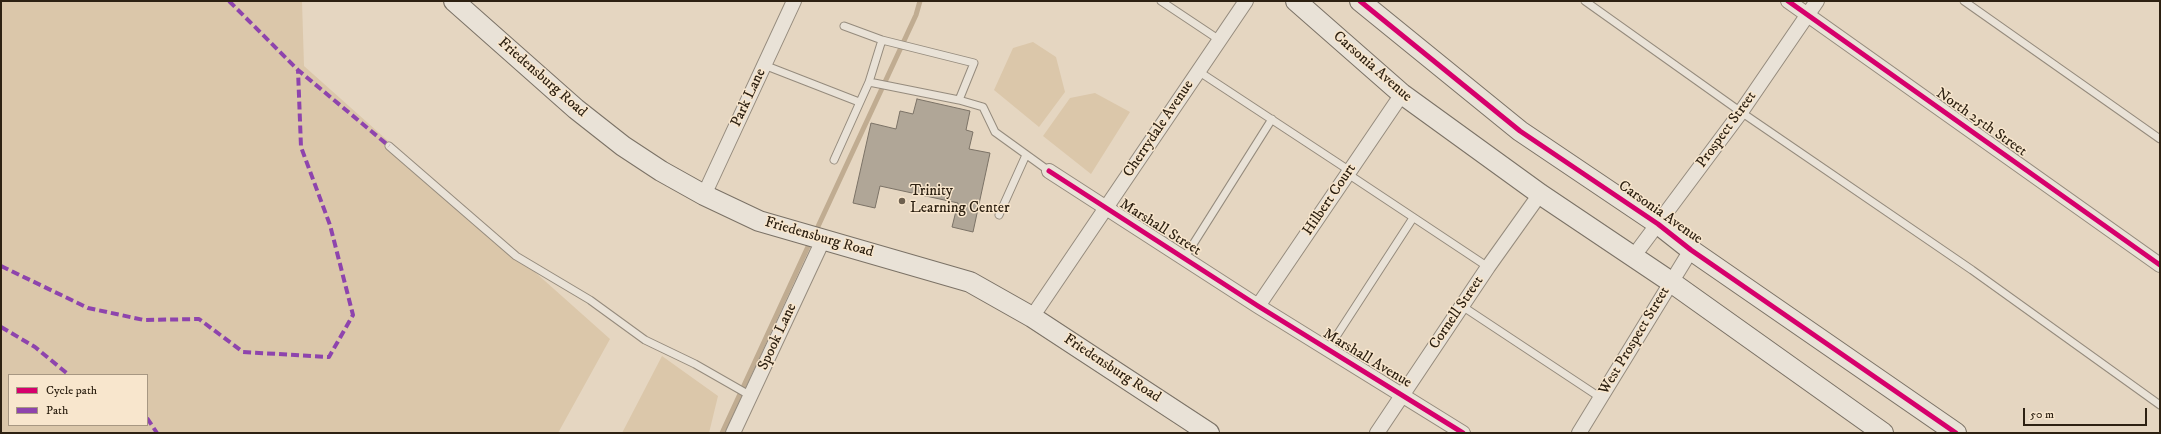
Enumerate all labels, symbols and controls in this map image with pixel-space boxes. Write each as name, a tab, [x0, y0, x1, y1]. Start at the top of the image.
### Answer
street label: Carsonia Avenue	[1329, 28, 1415, 106]
street label: Friedensburg Road	[494, 34, 590, 122]
street label: Park Lane	[728, 66, 770, 130]
street label: Cherrydale Avenue	[1120, 77, 1198, 181]
street label: North 25th Street	[1932, 85, 2030, 161]
street label: Prospect Street	[1693, 88, 1761, 172]
street label: Hilbert Court	[1299, 161, 1361, 239]
street label: Carsonia Avenue	[1614, 177, 1706, 249]
place label: Trinity Learning Center	[910, 183, 1010, 218]
marker: Trinity Learning Center	[897, 196, 907, 206]
street label: Marshall Street	[1116, 196, 1204, 260]
street label: Friedensburg Road	[763, 214, 875, 262]
street label: Cornell Street	[1426, 273, 1488, 353]
street label: West Prospect Street	[1596, 284, 1674, 398]
street label: Spook Lane	[755, 301, 801, 373]
street label: Marshall Avenue	[1319, 325, 1415, 393]
street label: Friedensburg Road	[1060, 331, 1164, 407]
legend	[8, 374, 148, 426]
text: Cycle path	[46, 383, 97, 398]
scale bar	[2025, 400, 2149, 426]
text: Path	[46, 403, 68, 418]
text: 50 m	[2030, 407, 2054, 422]

